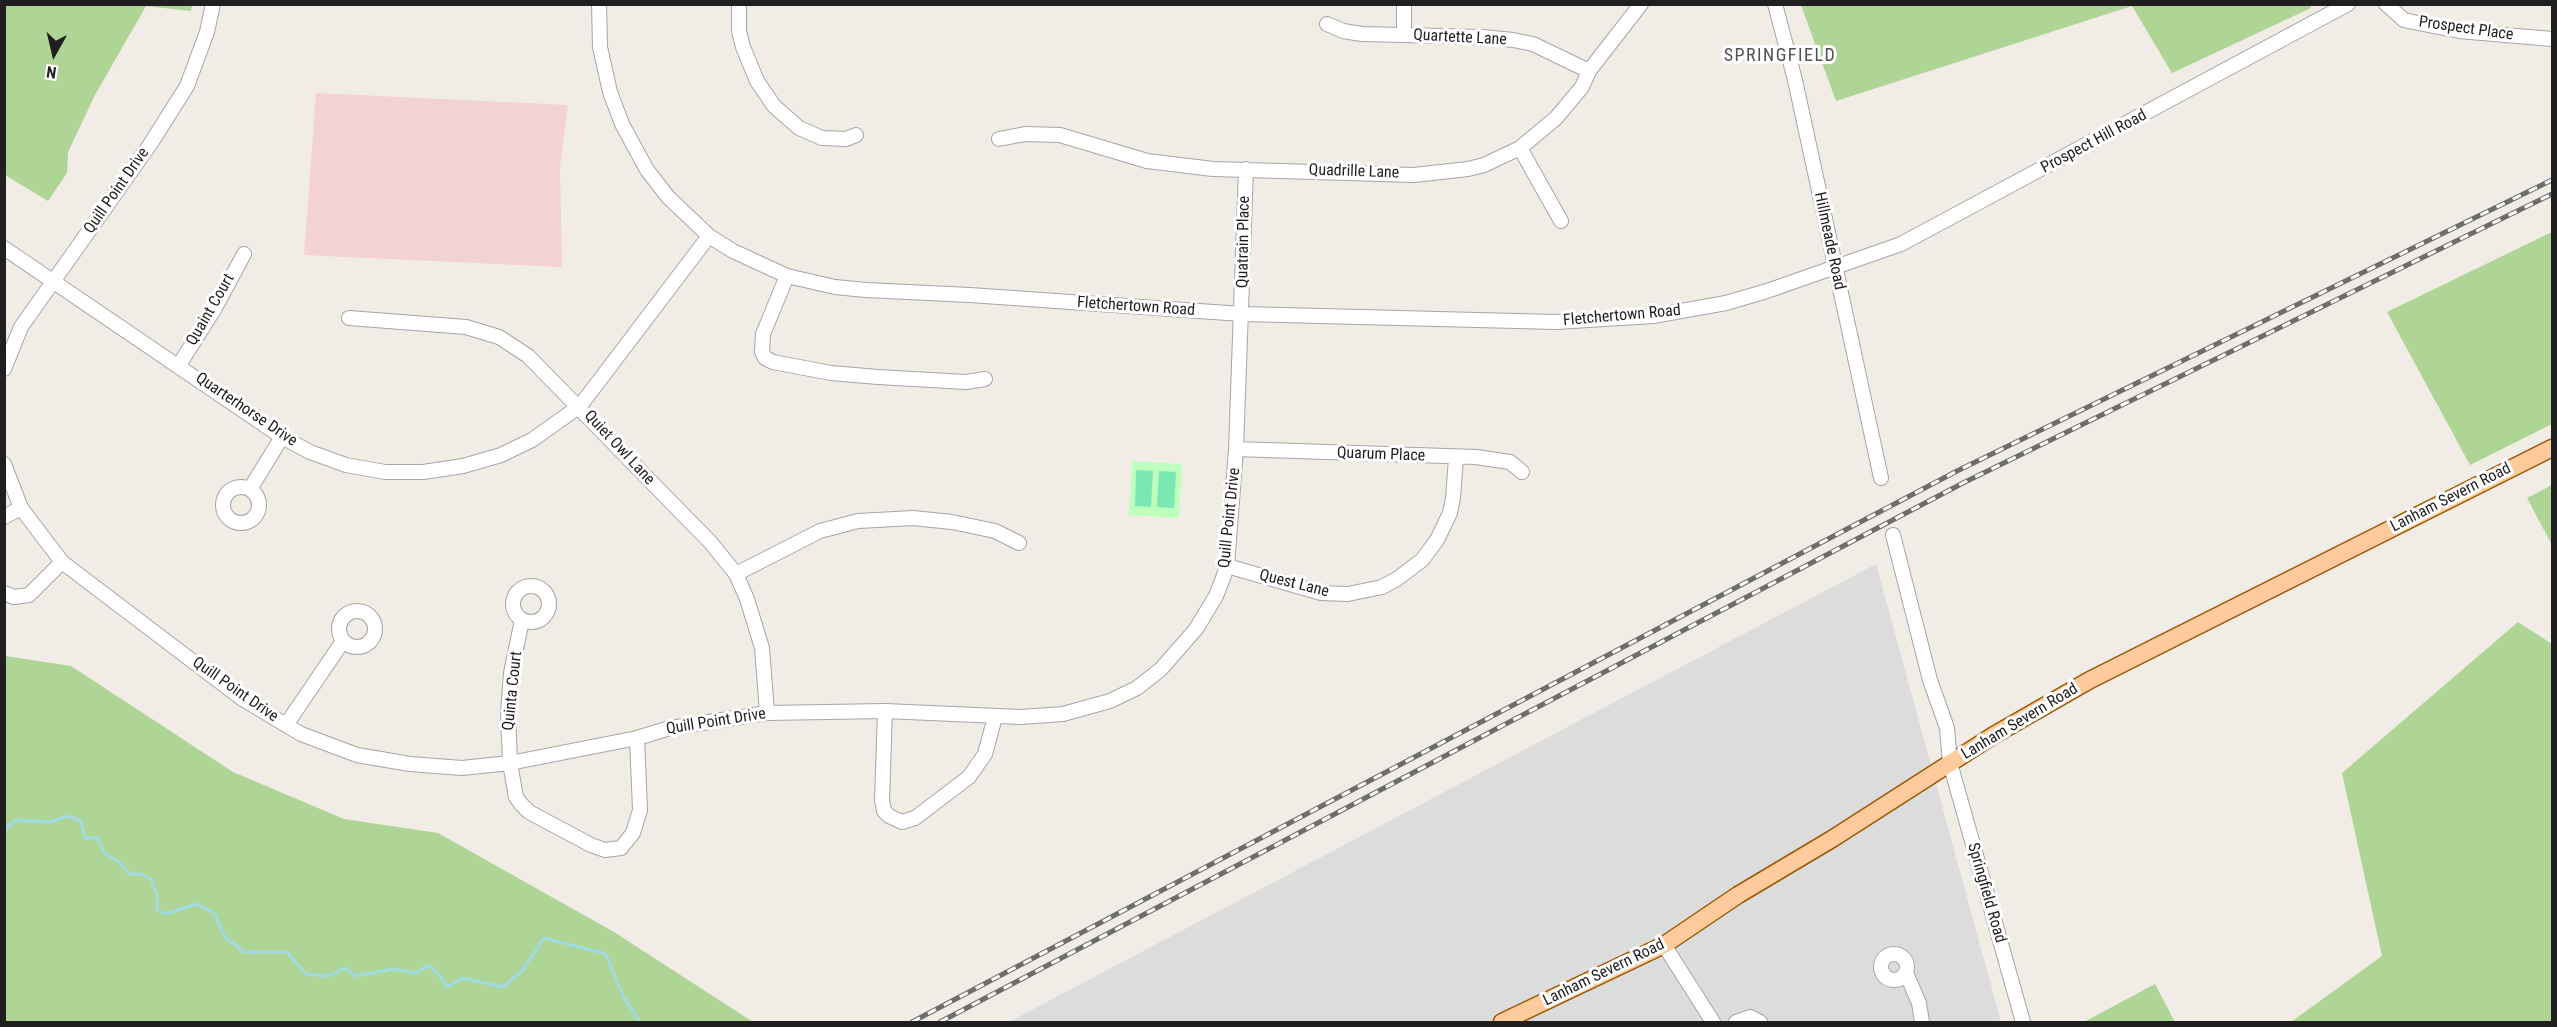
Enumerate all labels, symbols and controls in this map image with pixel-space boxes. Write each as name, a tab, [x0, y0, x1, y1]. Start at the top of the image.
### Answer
street label: Prospect Place	[2418, 13, 2514, 45]
north arrow	[24, 24, 84, 84]
street label: Quartette Lane	[1413, 26, 1507, 50]
district label: SPRINGFIELD	[1724, 45, 1836, 67]
text: N	[45, 62, 58, 82]
street label: Prospect Hill Road	[2038, 106, 2150, 178]
street label: Quill Point Drive	[80, 144, 154, 238]
street label: Quadrille Lane	[1308, 161, 1400, 183]
street label: Hillmeade Road	[1809, 190, 1849, 292]
street label: Quatrain Place	[1234, 196, 1254, 288]
street label: Quaint Court	[183, 271, 239, 349]
street label: Fletchertown Road	[1076, 293, 1196, 321]
street label: Fletchertown Road	[1562, 301, 1682, 331]
street label: Quarterhorse Drive	[192, 369, 300, 451]
street label: Quiet Owl Lane	[580, 407, 658, 489]
street label: Quarum Place	[1336, 444, 1426, 466]
street label: Lanham Severn Road	[2388, 459, 2514, 537]
street label: Quill Point Drive	[1215, 467, 1245, 569]
street label: Quest Lane	[1257, 566, 1331, 602]
street label: Quinta Court	[499, 650, 527, 732]
street label: Quill Point Drive	[188, 653, 282, 727]
street label: Lanham Severn Road	[1958, 680, 2082, 764]
street label: Quill Point Drive	[665, 705, 767, 739]
street label: Springfield Road	[1963, 841, 2009, 945]
street label: Lanham Severn Road	[1540, 935, 1668, 1011]

